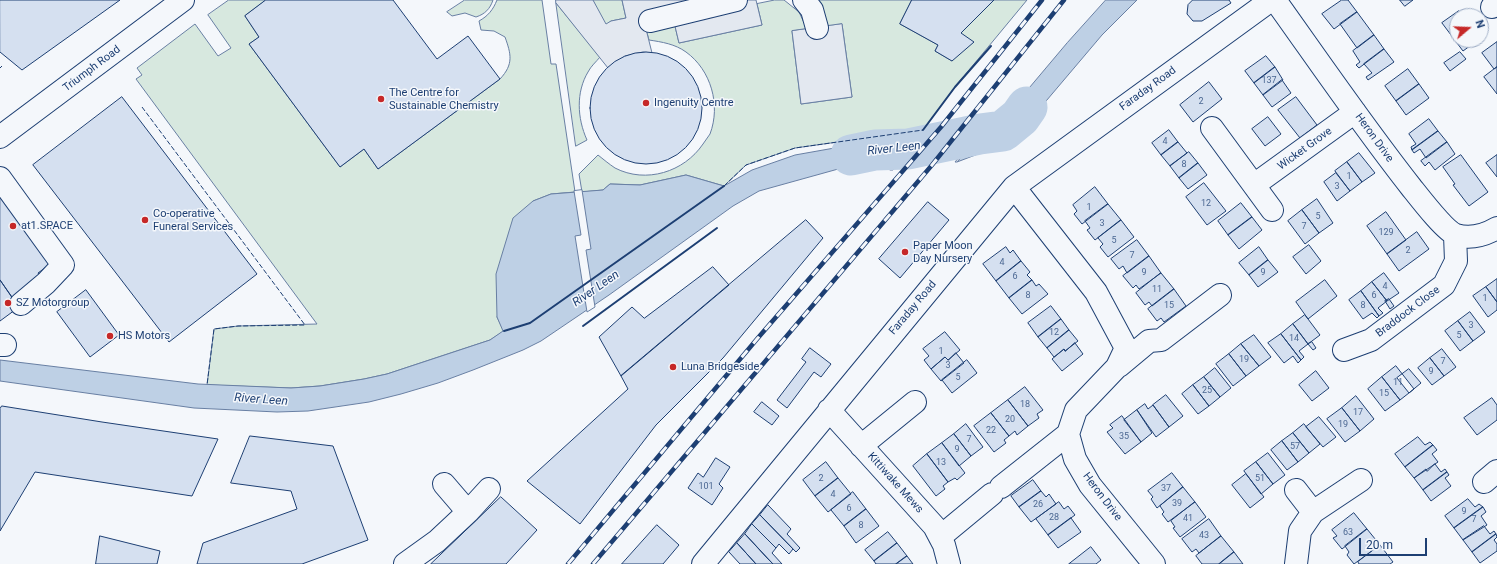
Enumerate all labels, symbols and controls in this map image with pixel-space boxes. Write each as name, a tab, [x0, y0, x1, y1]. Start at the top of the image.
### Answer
north arrow	[1449, 8, 1489, 48]
text: N	[1472, 18, 1487, 30]
street label: Triumph Road	[61, 43, 123, 95]
street label: Faraday Road	[1117, 64, 1179, 114]
house number: 137	[1261, 76, 1277, 86]
place label: The Centre for Sustainable Chemistry	[389, 86, 499, 112]
marker: The Centre for Sustainable Chemistry	[376, 94, 386, 104]
place label: Ingenuity Centre	[654, 96, 734, 110]
house number: 2	[1198, 97, 1204, 107]
marker: Ingenuity Centre	[641, 98, 651, 108]
street label: Heron Drive	[1352, 111, 1396, 165]
street label: Wicket Grove	[1275, 125, 1335, 173]
house number: 4	[1162, 137, 1168, 147]
water label: River Leen	[867, 139, 921, 159]
house number: 8	[1181, 160, 1187, 170]
house number: 1	[1346, 172, 1352, 182]
house number: 3	[1334, 182, 1340, 192]
house number: 12	[1201, 199, 1211, 209]
house number: 1	[1086, 203, 1092, 213]
place label: Co-operative Funeral Services	[153, 207, 233, 233]
house number: 5	[1315, 212, 1321, 222]
marker: Co-operative Funeral Services	[140, 215, 150, 225]
place label: at1.SPACE	[21, 219, 73, 233]
house number: 3	[1099, 219, 1105, 229]
marker: at1.SPACE	[8, 221, 18, 231]
house number: 7	[1301, 222, 1307, 232]
house number: 129	[1378, 228, 1394, 238]
house number: 5	[1111, 236, 1117, 246]
place label: Paper Moon Day Nursery	[913, 239, 973, 265]
house number: 2	[1405, 246, 1411, 256]
marker: Paper Moon Day Nursery	[900, 247, 910, 257]
house number: 7	[1129, 251, 1135, 261]
house number: 4	[999, 258, 1005, 268]
water label: River Leen	[570, 268, 622, 310]
house number: 9	[1141, 268, 1147, 278]
house number: 9	[1260, 268, 1266, 278]
house number: 6	[1012, 272, 1018, 282]
street label: Faraday Road	[887, 278, 939, 338]
house number: 4	[1382, 282, 1388, 292]
street label: Braddock Close	[1373, 284, 1443, 340]
house number: 11	[1152, 285, 1162, 295]
house number: 8	[1025, 291, 1031, 301]
house number: 6	[1371, 291, 1377, 301]
house number: 1	[1482, 294, 1488, 304]
place label: SZ Motorgroup	[16, 296, 89, 310]
marker: SZ Motorgroup	[3, 298, 13, 308]
house number: 15	[1164, 301, 1174, 311]
house number: 8	[1360, 301, 1366, 311]
house number: 3	[1468, 321, 1474, 331]
house number: 12	[1049, 328, 1059, 338]
place label: HS Motors	[118, 329, 170, 343]
marker: HS Motors	[105, 331, 115, 341]
house number: 5	[1456, 331, 1462, 341]
house number: 14	[1289, 334, 1299, 344]
house number: 1	[938, 347, 944, 357]
house number: 19	[1239, 355, 1249, 365]
house number: 7	[1440, 357, 1446, 367]
place label: Luna Bridgeside	[681, 360, 759, 374]
house number: 3	[945, 361, 951, 371]
marker: Luna Bridgeside	[668, 362, 678, 372]
house number: 9	[1428, 367, 1434, 377]
house number: 5	[955, 373, 961, 383]
house number: 11	[1393, 378, 1403, 388]
house number: 25	[1202, 386, 1212, 396]
house number: 15	[1379, 389, 1389, 399]
water label: River Leen	[234, 391, 288, 409]
house number: 18	[1020, 400, 1030, 410]
house number: 17	[1353, 408, 1363, 418]
house number: 20	[1005, 415, 1015, 425]
house number: 19	[1338, 420, 1348, 430]
house number: 22	[986, 426, 996, 436]
house number: 35	[1119, 432, 1129, 442]
house number: 7	[966, 435, 972, 445]
house number: 57	[1290, 442, 1300, 452]
house number: 9	[954, 445, 960, 455]
street label: Kittiwake Mews	[864, 450, 926, 516]
house number: 13	[936, 458, 946, 468]
street label: Heron Drive	[1080, 470, 1124, 524]
house number: 2	[818, 474, 824, 484]
house number: 51	[1255, 474, 1265, 484]
house number: 101	[698, 482, 714, 492]
house number: 37	[1161, 484, 1171, 494]
house number: 4	[830, 490, 836, 500]
house number: 39	[1172, 499, 1182, 509]
house number: 26	[1033, 500, 1043, 510]
house number: 6	[846, 504, 852, 514]
house number: 9	[1461, 507, 1467, 517]
house number: 28	[1049, 513, 1059, 523]
house number: 41	[1183, 514, 1193, 524]
house number: 7	[1471, 515, 1477, 525]
house number: 8	[858, 521, 864, 531]
house number: 63	[1343, 528, 1353, 538]
scale bar	[1361, 530, 1429, 556]
house number: 43	[1199, 531, 1209, 541]
text: 20 m	[1366, 538, 1393, 552]

